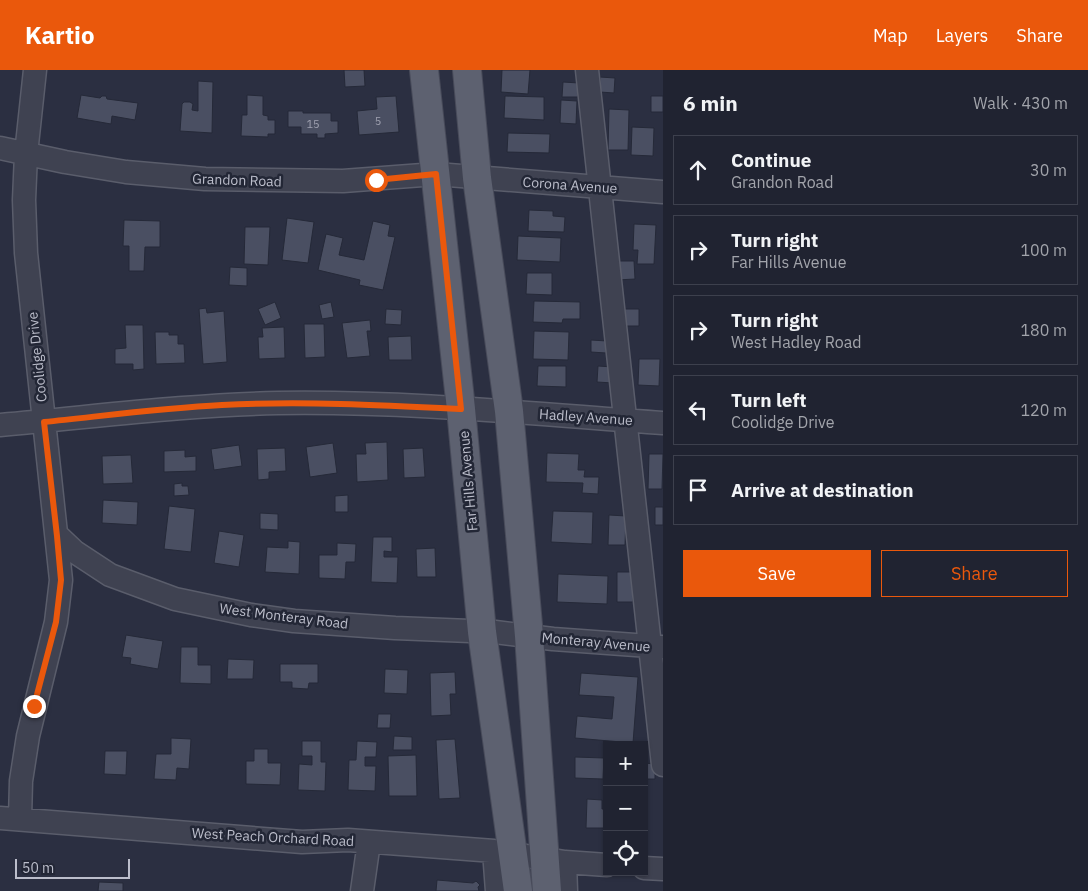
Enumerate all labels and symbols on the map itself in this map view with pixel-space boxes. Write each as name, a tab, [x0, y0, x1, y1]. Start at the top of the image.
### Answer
house number: 5	[375, 114, 381, 128]
house number: 15	[306, 117, 320, 131]
street label: Grandon Road	[192, 169, 282, 191]
route start	[365, 169, 388, 192]
street label: Corona Avenue	[522, 173, 618, 197]
street label: Coolidge Drive	[23, 311, 51, 403]
street label: Hadley Avenue	[539, 405, 634, 429]
street label: Far Hills Avenue	[455, 430, 481, 532]
street label: West Monteray Road	[219, 599, 349, 633]
street label: Monteray Avenue	[541, 628, 651, 656]
route end	[23, 695, 46, 718]
street label: West Peach Orchard Road	[191, 824, 355, 850]
scale bar	[15, 856, 130, 879]

